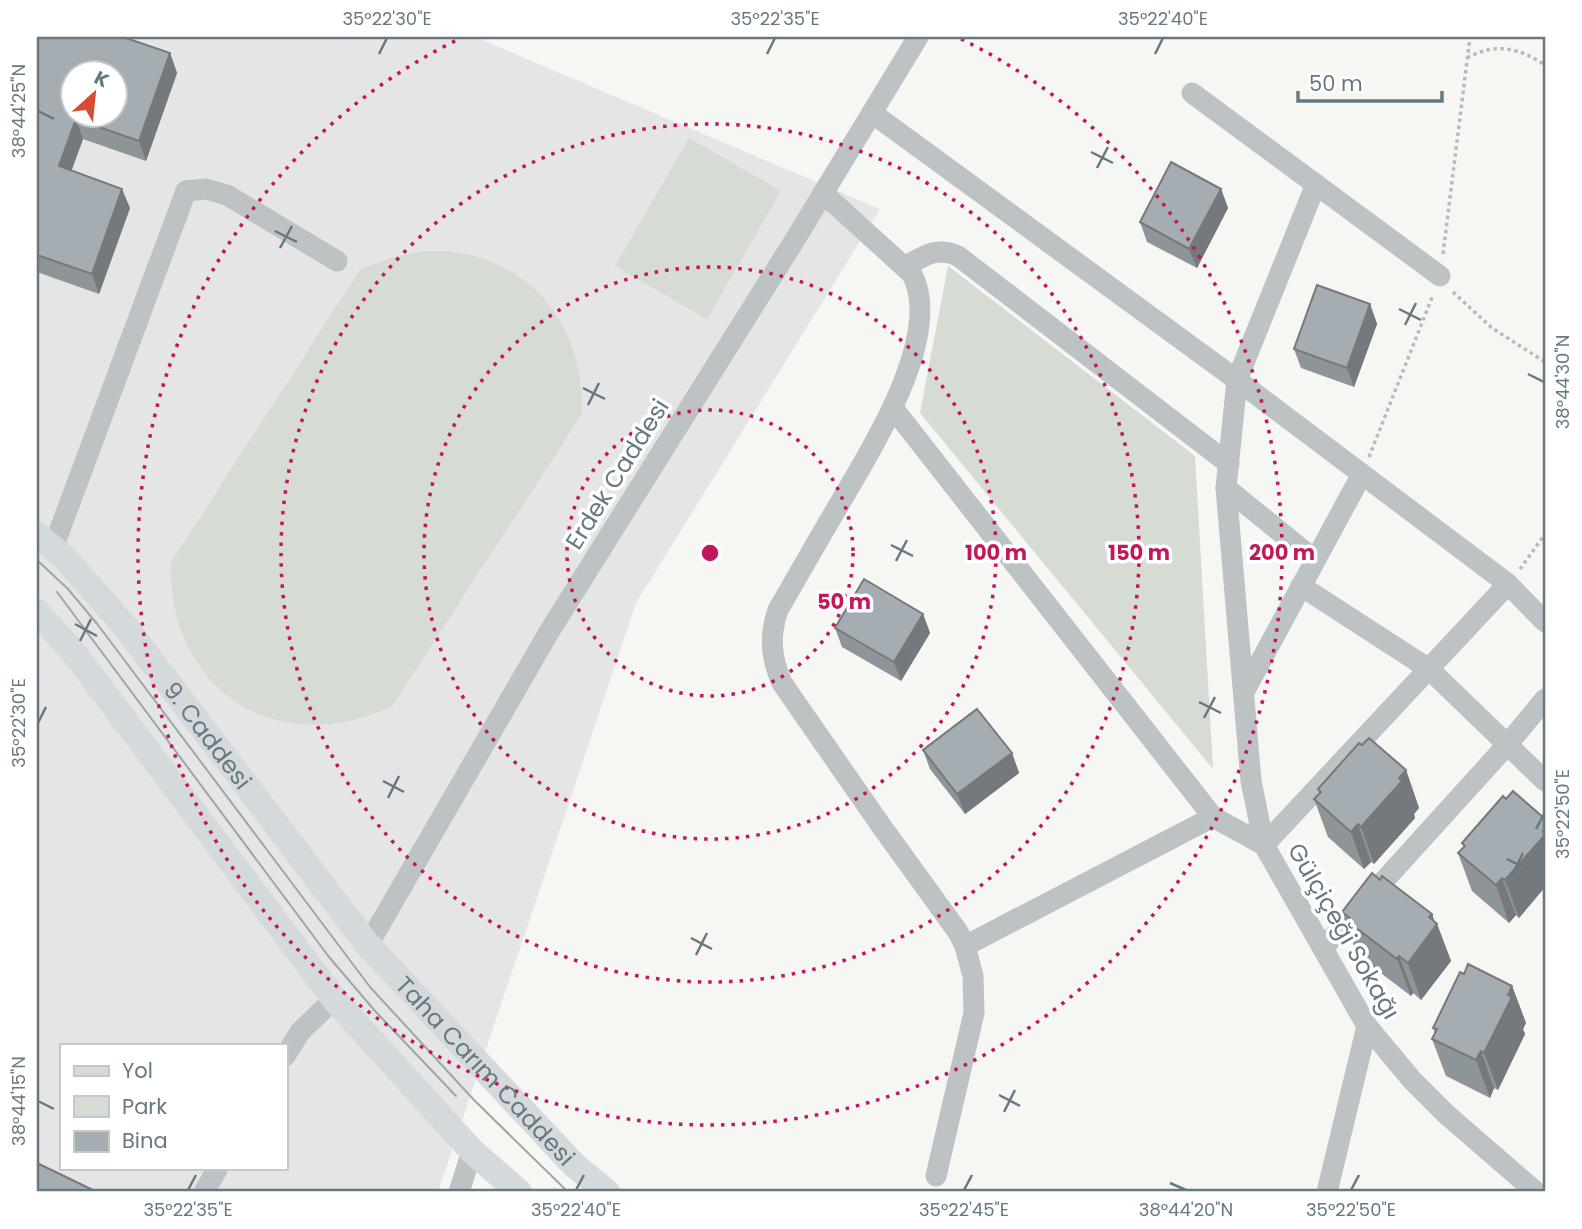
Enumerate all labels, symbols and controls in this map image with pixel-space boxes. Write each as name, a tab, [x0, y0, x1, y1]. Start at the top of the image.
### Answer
text: 35°22'30"E	[342, 6, 432, 31]
text: 35°22'35"E	[730, 6, 820, 31]
text: 35°22'40"E	[1118, 6, 1208, 31]
north arrow	[60, 60, 130, 130]
scale bar	[1298, 60, 1442, 104]
text: 38°44'25"N	[6, 64, 31, 158]
text: K	[89, 64, 114, 94]
text: 50 m	[1309, 69, 1363, 98]
text: 38°44'30"N	[1550, 335, 1575, 429]
street label: Erdek Caddesi	[558, 392, 676, 556]
text: 100 m	[965, 538, 1027, 567]
text: 150 m	[1108, 538, 1170, 567]
text: 200 m	[1249, 538, 1315, 567]
centre of rings	[698, 541, 722, 565]
text: 50 m	[817, 587, 871, 616]
street label: 9. Caddesi	[156, 675, 260, 796]
text: 35°22'30"E	[6, 678, 31, 768]
text: 35°22'50"E	[1550, 769, 1575, 859]
street label: Gülçiçeği Sokağı	[1280, 837, 1408, 1025]
street label: Taha Carım Caddesi	[389, 969, 583, 1173]
legend	[60, 1044, 287, 1170]
text: 38°44'15"N	[6, 1056, 31, 1146]
text: Yol	[122, 1056, 153, 1085]
text: Park	[122, 1092, 167, 1121]
text: Bina	[122, 1126, 168, 1155]
text: 35°22'35"E	[143, 1197, 233, 1222]
text: 35°22'40"E	[531, 1197, 621, 1222]
text: 35°22'45"E	[919, 1197, 1009, 1222]
text: 38°44'20"N	[1139, 1197, 1233, 1222]
text: 35°22'50"E	[1306, 1197, 1396, 1222]

